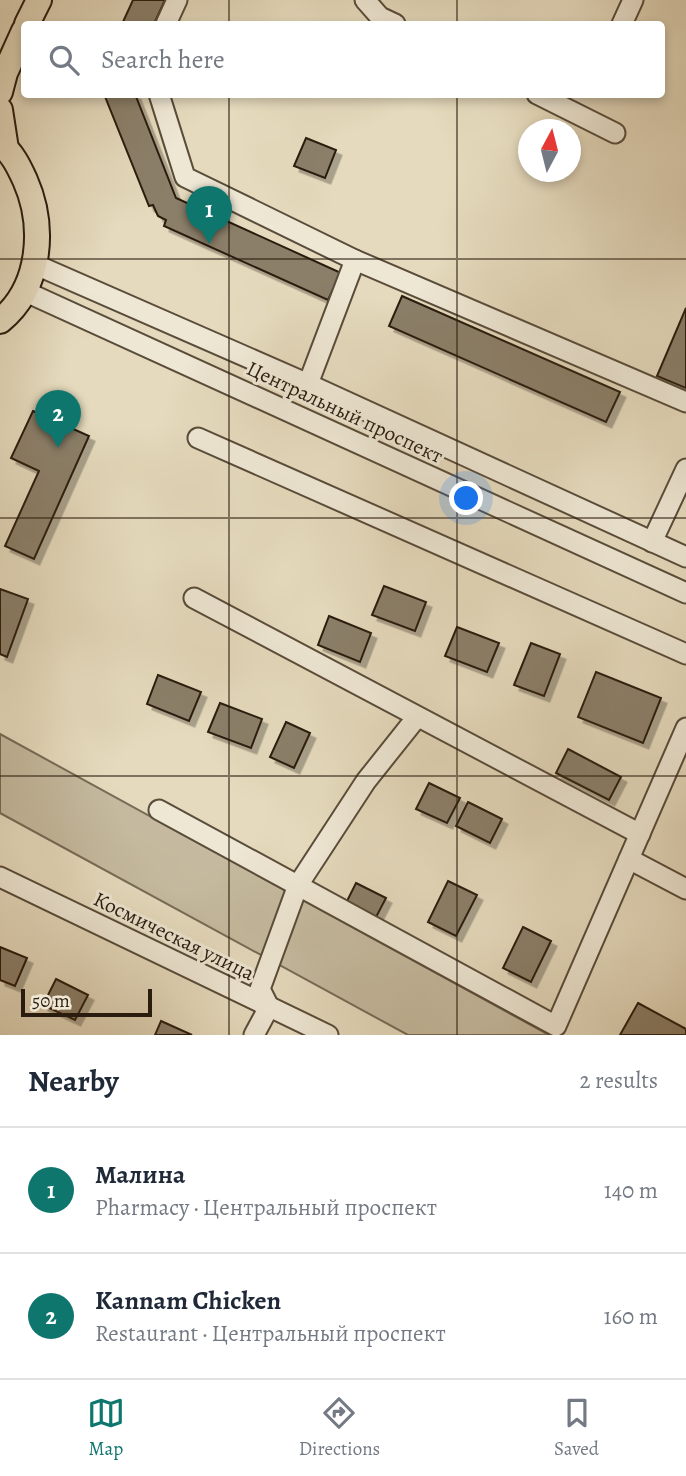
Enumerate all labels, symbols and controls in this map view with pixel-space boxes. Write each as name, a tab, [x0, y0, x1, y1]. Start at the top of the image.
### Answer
search box	[21, 21, 665, 98]
icon: search	[45, 41, 83, 79]
text: Search here	[101, 42, 225, 77]
north arrow	[518, 119, 581, 182]
pin: 1	[186, 186, 232, 244]
street label: Центральный проспект	[242, 354, 448, 470]
pin: 2	[35, 390, 81, 448]
your location	[449, 481, 483, 515]
street label: Космическая улица	[89, 885, 259, 987]
scale bar	[21, 986, 152, 1018]
text: 50 m	[32, 988, 70, 1014]
text: Nearby	[28, 1061, 119, 1101]
text: 2 results	[580, 1065, 658, 1096]
text: Малина	[95, 1157, 185, 1192]
text: 1	[47, 1175, 55, 1206]
text: 140 m	[604, 1175, 658, 1206]
text: Pharmacy · Центральный проспект	[95, 1192, 437, 1223]
text: Kannam Chicken	[95, 1283, 281, 1318]
text: 2	[45, 1301, 57, 1332]
text: 160 m	[604, 1301, 658, 1332]
text: Restaurant · Центральный проспект	[95, 1318, 446, 1349]
tab: Map	[87, 1394, 125, 1462]
tab: Directions	[299, 1394, 380, 1462]
tab: Saved	[554, 1394, 599, 1462]

